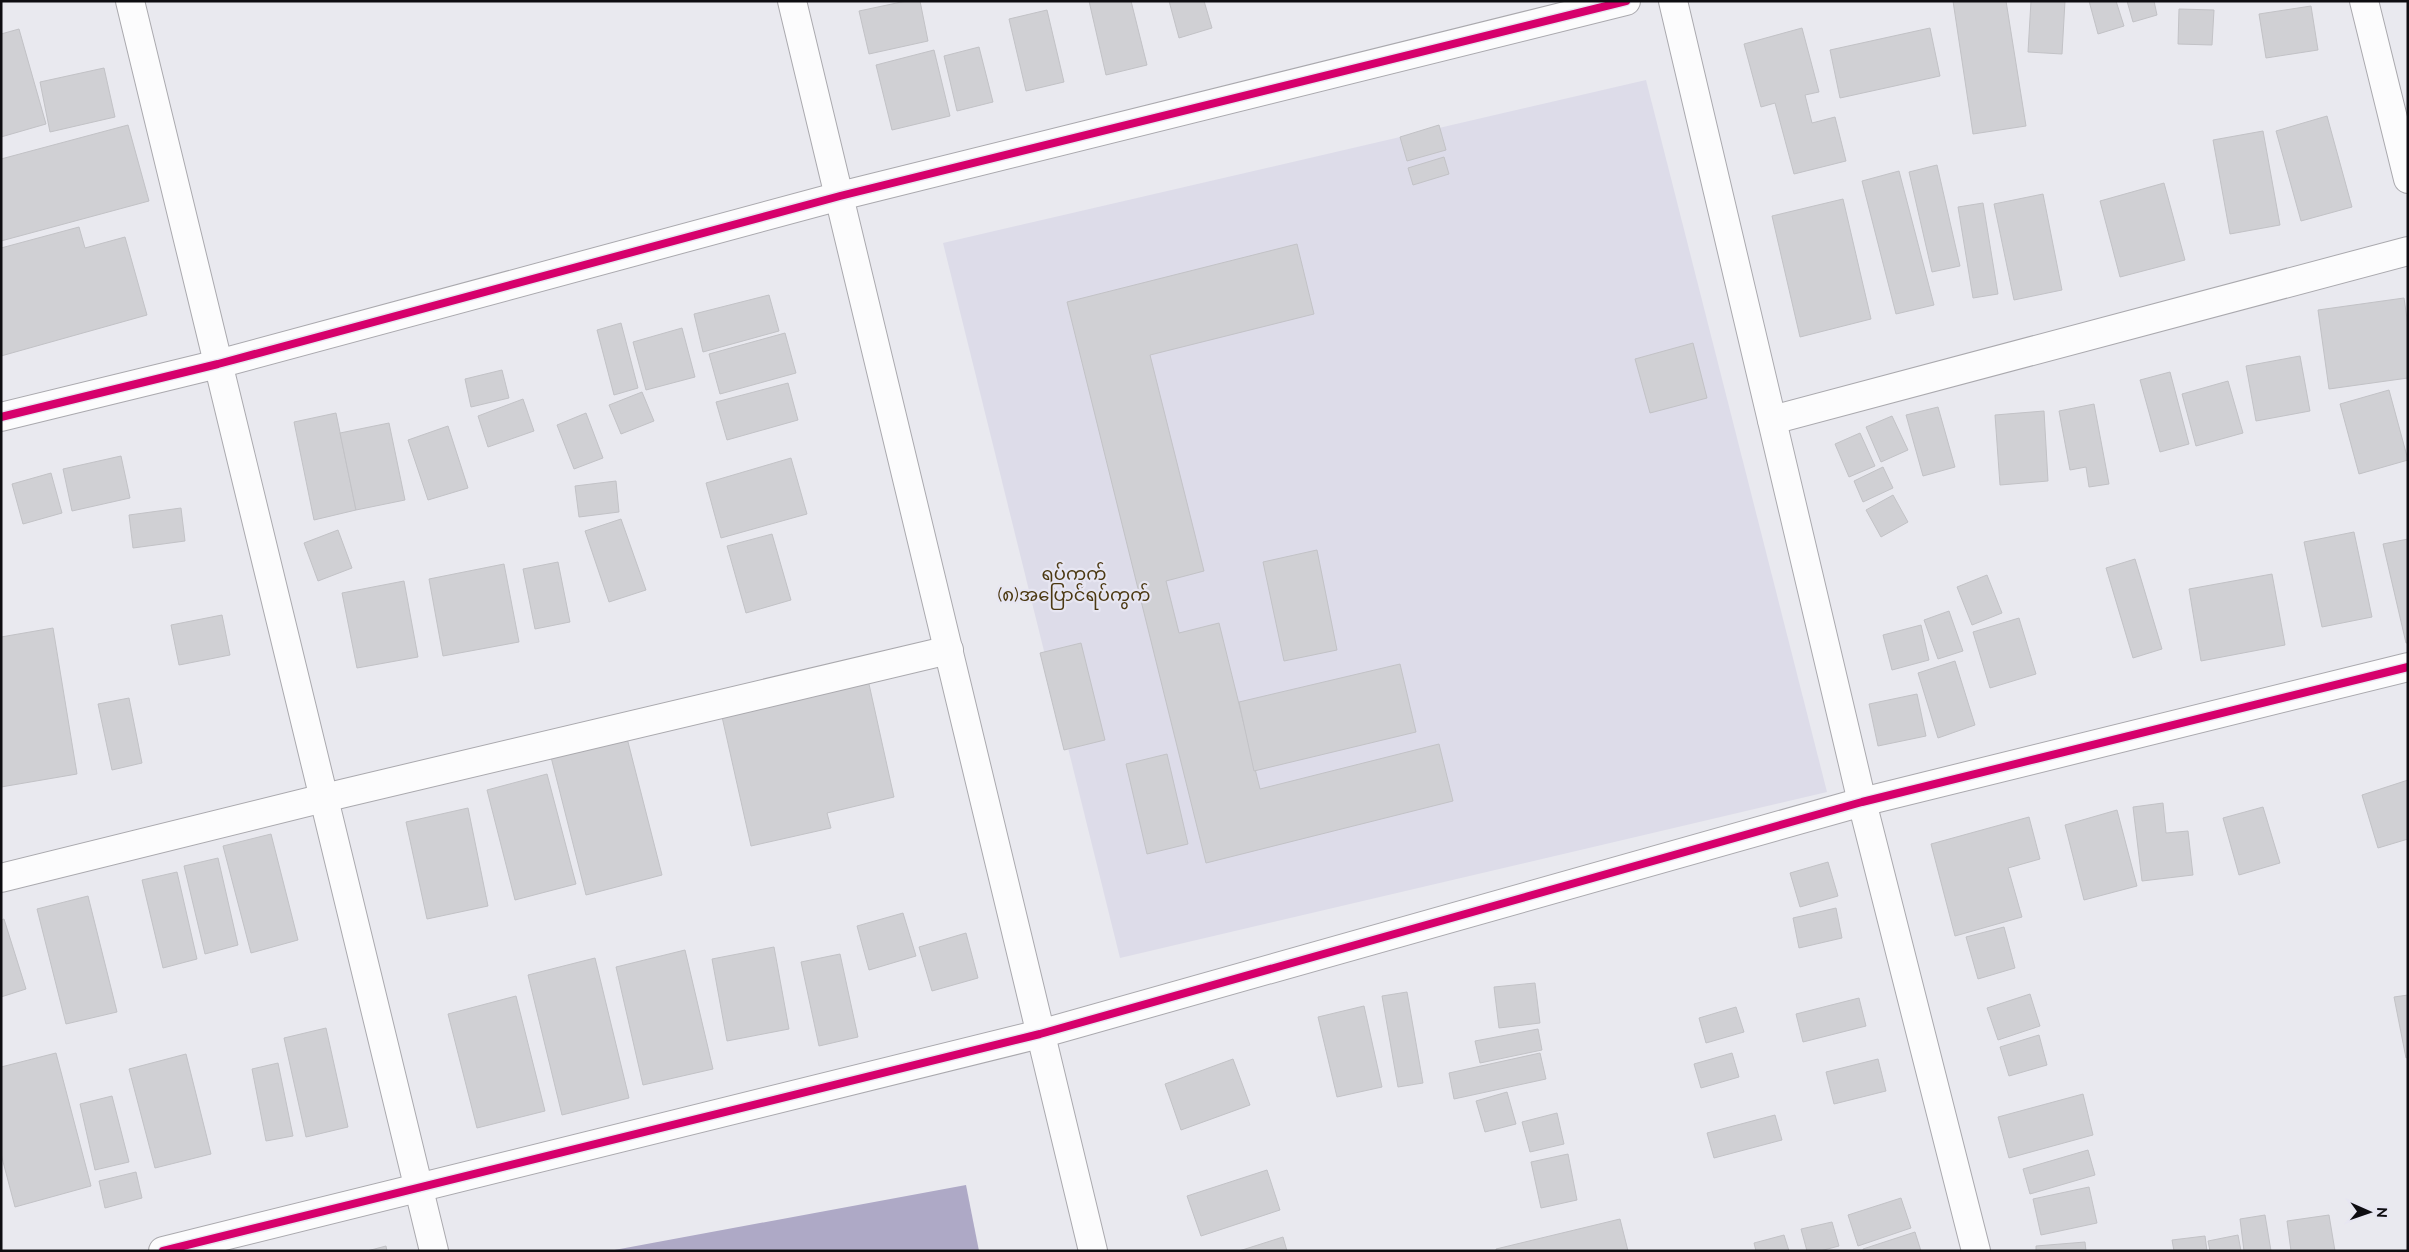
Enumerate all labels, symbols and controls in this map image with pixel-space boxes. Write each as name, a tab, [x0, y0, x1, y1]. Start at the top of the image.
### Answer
district label: ရပ်ကွက် (၈)အပြောင်ရပ်ကွက်	[998, 561, 1150, 610]
north arrow	[2344, 1187, 2394, 1237]
text: N	[2374, 1207, 2390, 1218]

